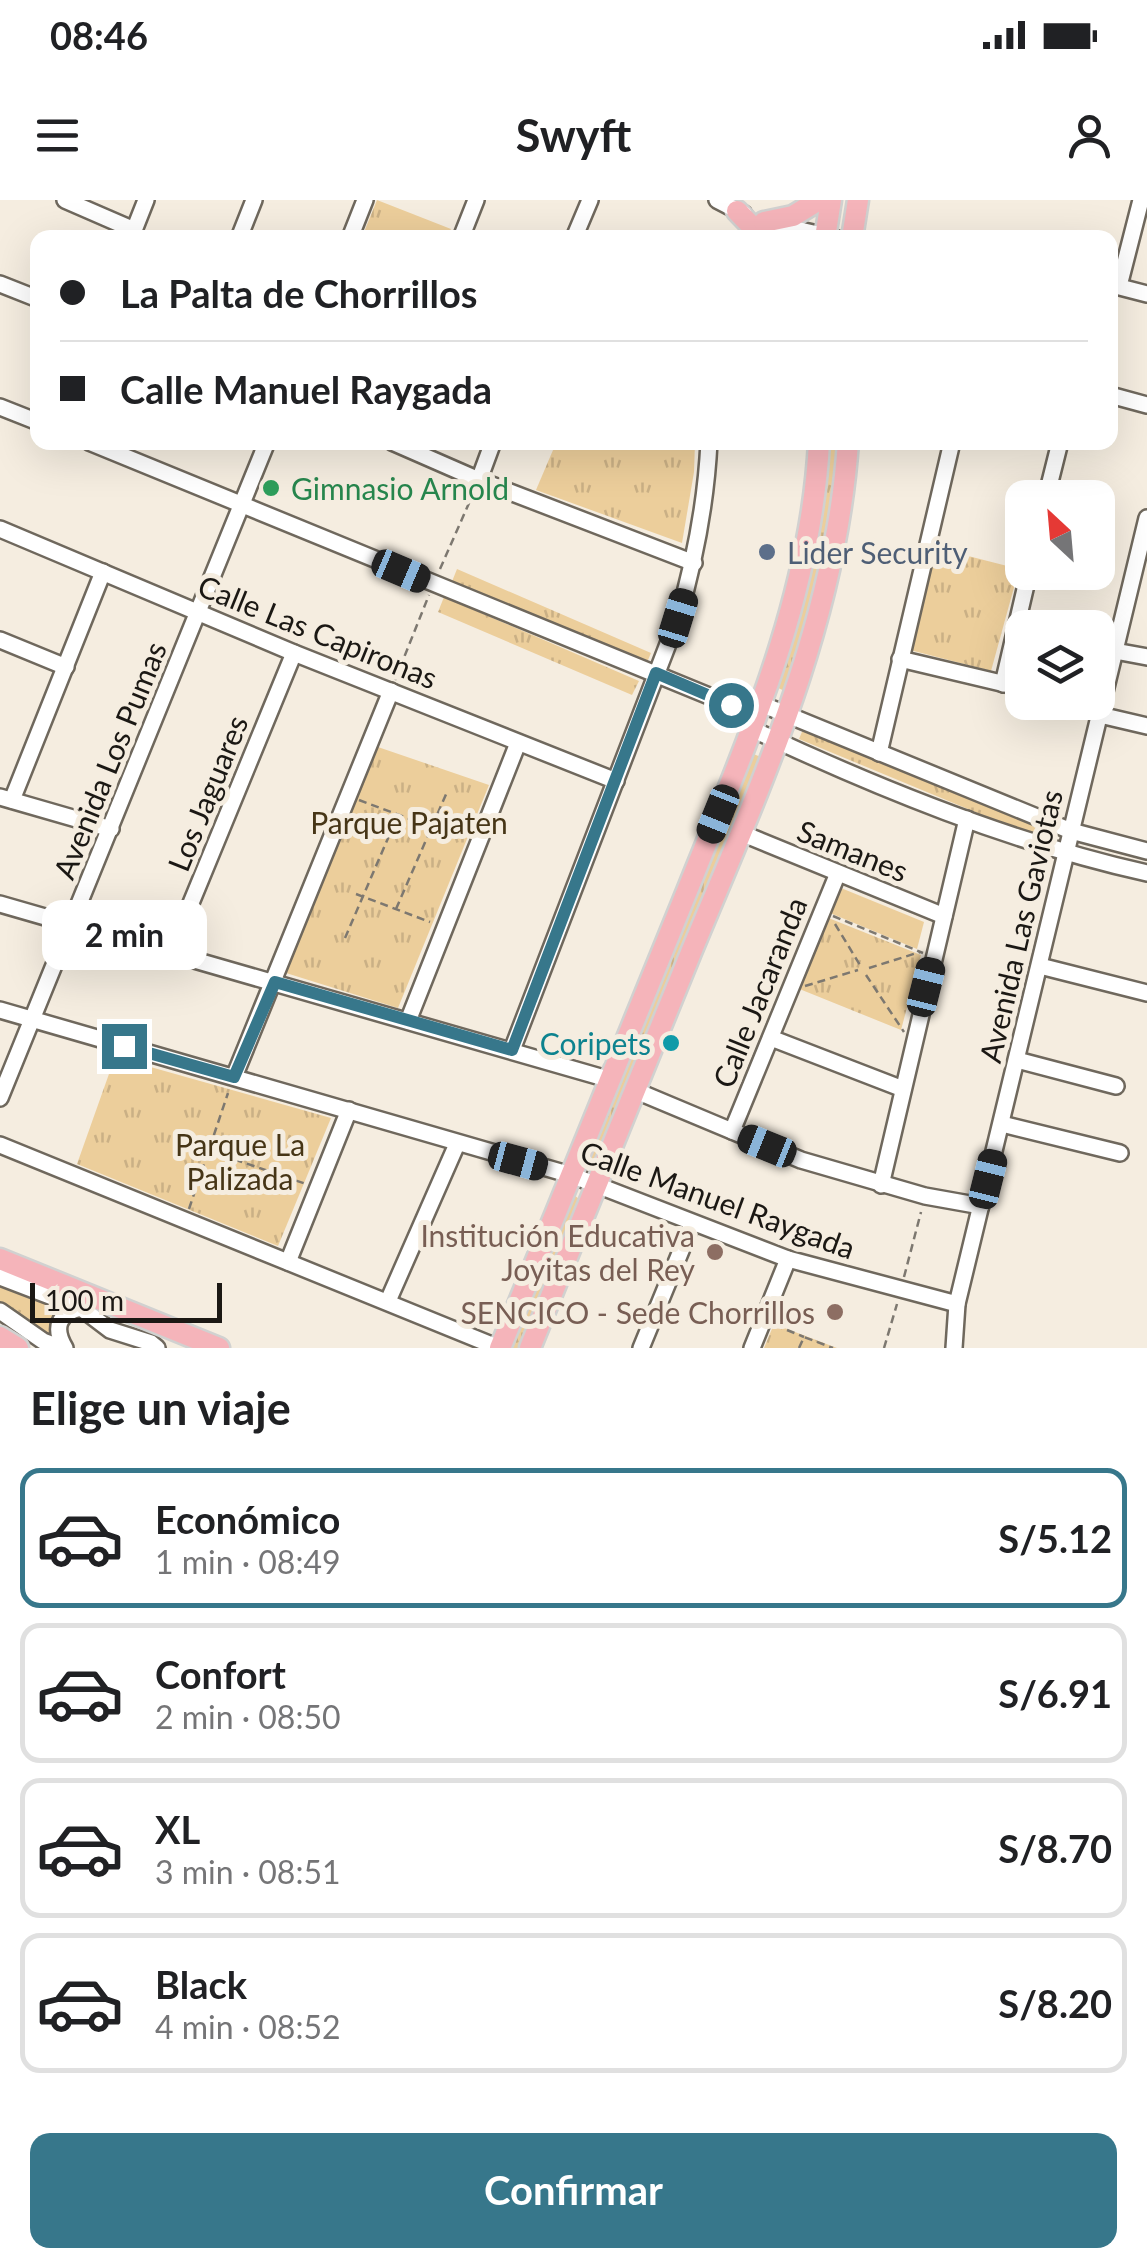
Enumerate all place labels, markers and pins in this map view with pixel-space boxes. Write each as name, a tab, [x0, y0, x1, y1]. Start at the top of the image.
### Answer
place label: Gimnasio Arnold	[291, 470, 509, 506]
marker: Gimnasio Arnold	[260, 477, 282, 499]
place label: Lider Security	[787, 534, 968, 570]
marker: Lider Security	[756, 541, 778, 563]
place label: Coripets	[540, 1025, 651, 1061]
marker: Coripets	[660, 1032, 682, 1054]
place label: Institución Educativa Joyitas del Rey	[420, 1217, 696, 1287]
marker: Institución Educativa Joyitas del Rey	[704, 1241, 726, 1263]
place label: SENCICO - Sede Chorrillos	[461, 1294, 815, 1330]
marker: SENCICO - Sede Chorrillos	[824, 1301, 846, 1323]

